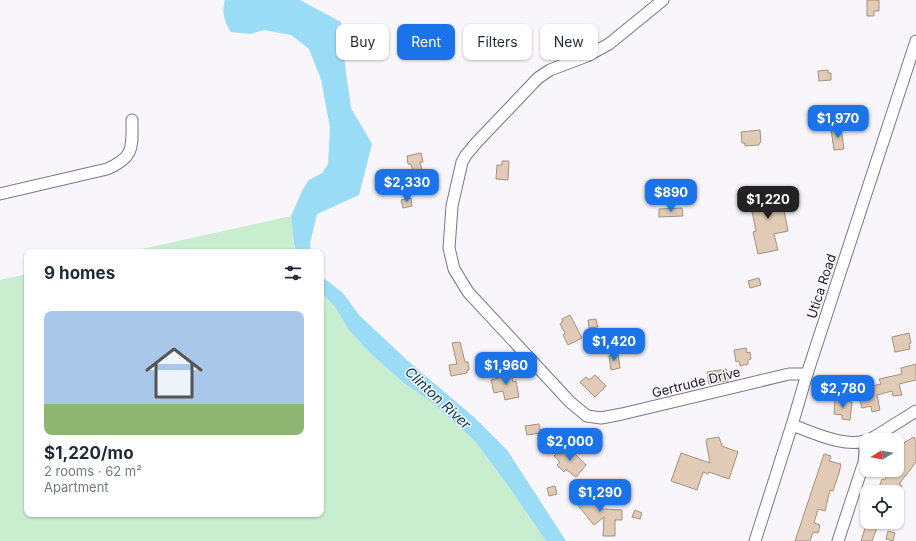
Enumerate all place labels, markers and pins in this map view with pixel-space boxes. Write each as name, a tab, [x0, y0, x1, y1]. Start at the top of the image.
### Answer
pin: $1,970	[805, 105, 871, 139]
pin: $2,330	[374, 169, 440, 203]
pin: $890	[647, 179, 695, 213]
pin: $1,220	[735, 186, 801, 220]
pin: $1,420	[581, 328, 647, 362]
pin: $1,960	[473, 352, 539, 386]
pin: $2,780	[810, 375, 876, 409]
pin: $2,000	[537, 428, 603, 462]
pin: $1,290	[567, 479, 633, 513]

